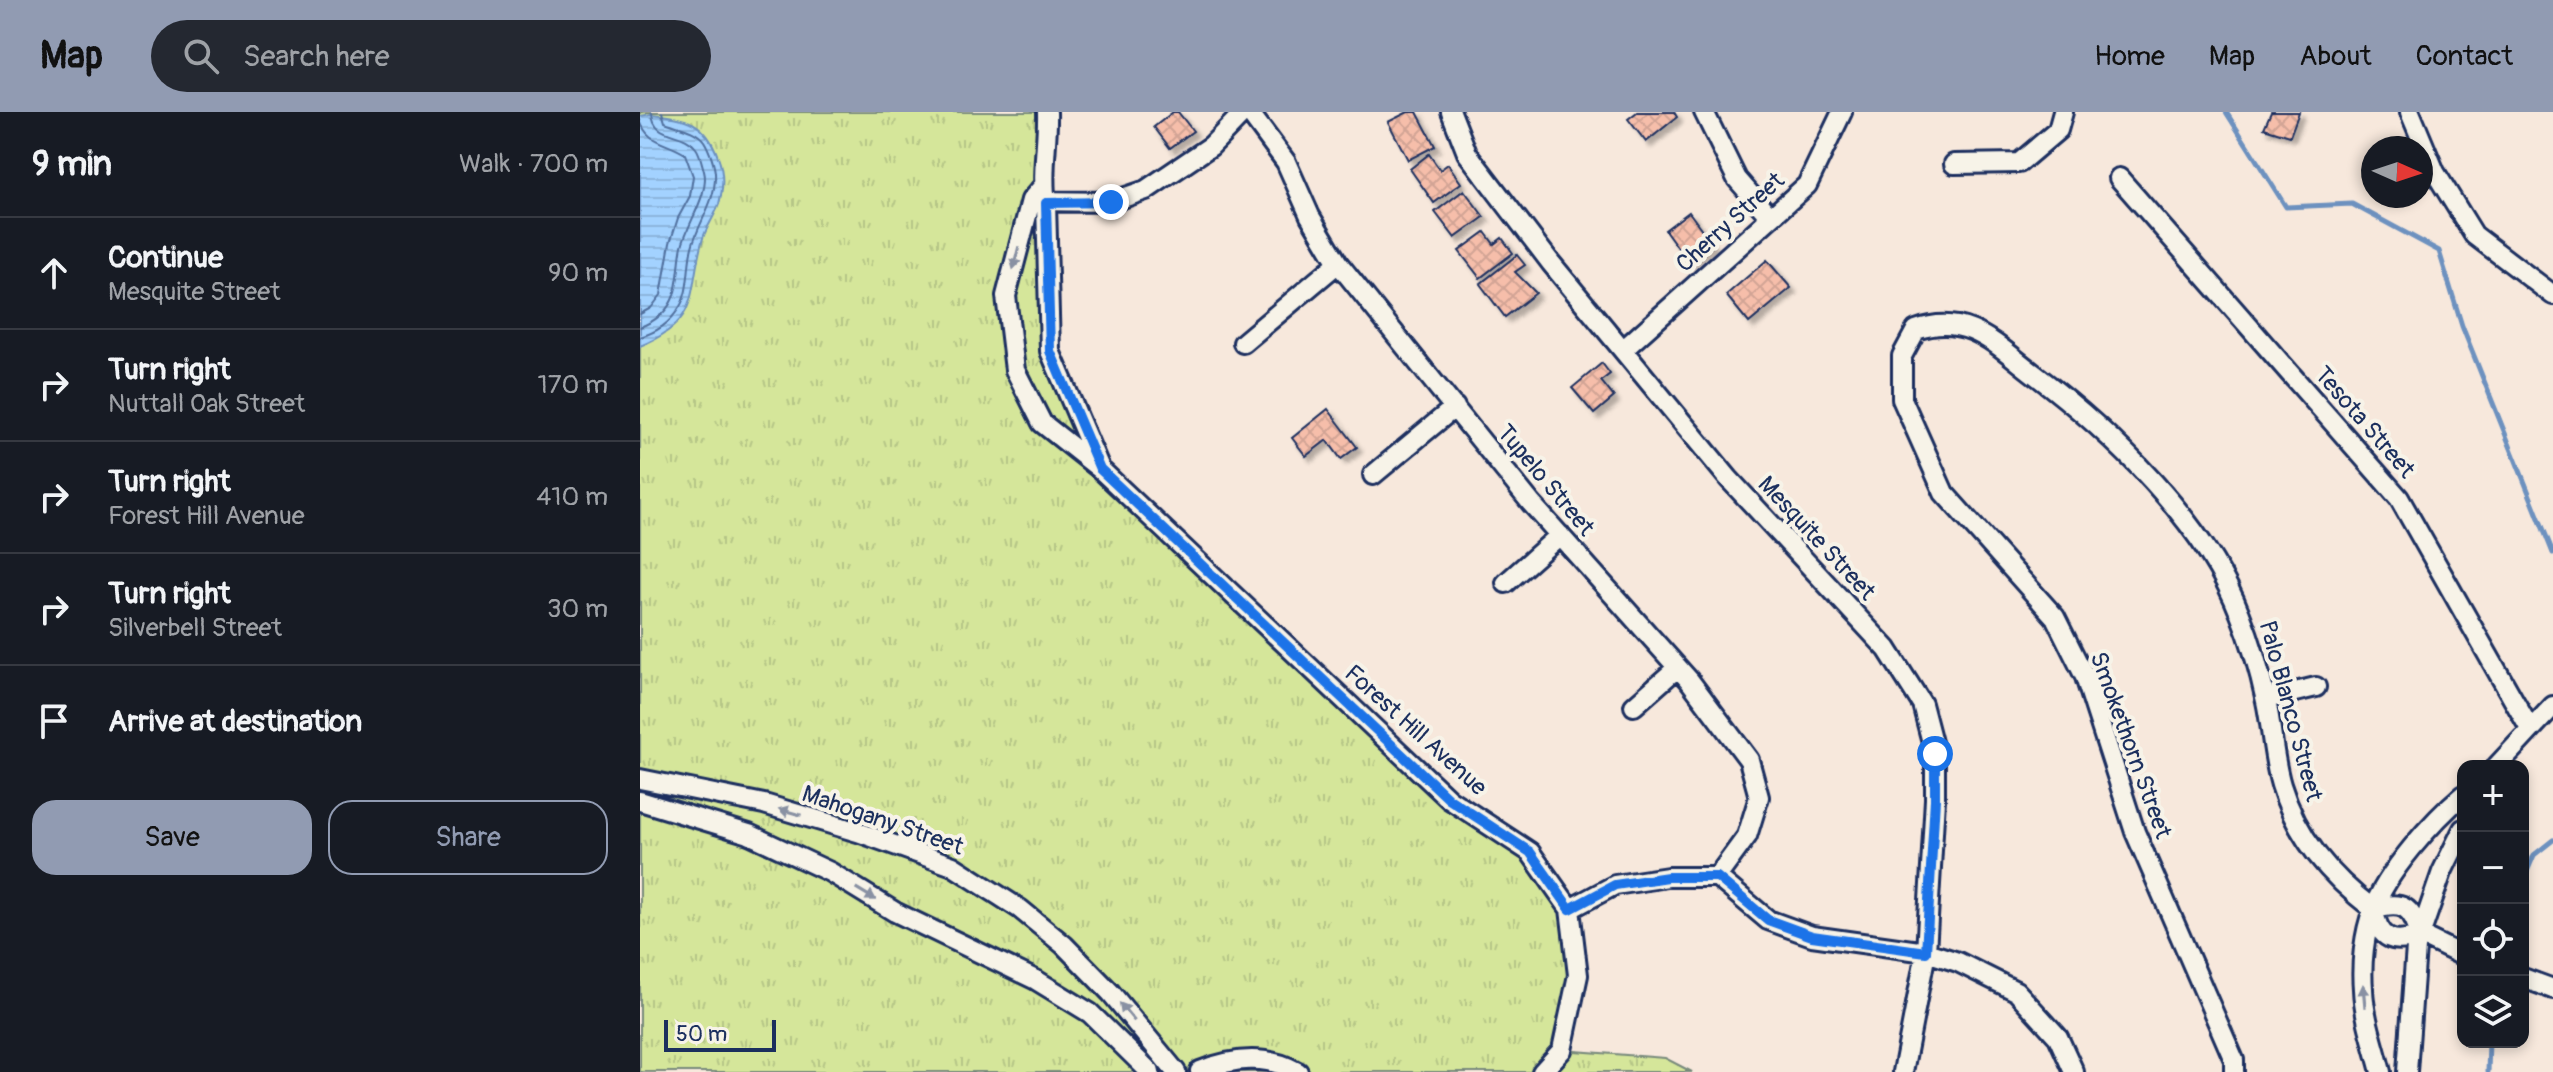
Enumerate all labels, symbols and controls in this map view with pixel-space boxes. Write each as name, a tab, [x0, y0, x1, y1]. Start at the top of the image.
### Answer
search box	[151, 20, 711, 92]
text: Map	[40, 32, 103, 80]
icon: search	[179, 34, 223, 78]
text: Search here	[243, 38, 390, 75]
text: Home	[2094, 39, 2165, 74]
text: Map	[2209, 39, 2255, 74]
text: About	[2299, 39, 2372, 74]
text: Contact	[2416, 39, 2513, 74]
north arrow	[2361, 136, 2433, 208]
text: 9 min	[32, 143, 112, 186]
text: Walk · 700 m	[459, 148, 608, 180]
street label: Cherry Street	[1670, 166, 1791, 279]
route end	[1093, 184, 1129, 220]
text: Continue	[108, 239, 223, 276]
one-way arrow	[1010, 245, 1022, 270]
icon: ahead	[32, 251, 76, 295]
text: 90 m	[548, 257, 608, 289]
text: Mesquite Street	[108, 276, 280, 308]
text: Turn right	[108, 351, 231, 388]
street label: Tesota Street	[2308, 361, 2421, 484]
icon: right	[32, 363, 76, 407]
text: 170 m	[538, 369, 608, 401]
text: Nuttall Oak Street	[108, 388, 305, 420]
street label: Tupelo Street	[1491, 419, 1601, 542]
text: Turn right	[108, 463, 231, 500]
street label: Mesquite Street	[1752, 470, 1882, 607]
icon: right	[32, 475, 76, 519]
text: 410 m	[536, 481, 608, 513]
text: Forest Hill Avenue	[108, 500, 305, 532]
text: Turn right	[108, 575, 231, 612]
icon: right	[32, 587, 76, 631]
text: 30 m	[547, 593, 608, 625]
text: Silverbell Street	[108, 612, 282, 644]
street label: Palo Blanco Street	[2252, 618, 2329, 805]
street label: Smokethorn Street	[2083, 648, 2178, 843]
street label: Forest Hill Avenue	[1339, 659, 1493, 802]
icon: arrive	[32, 699, 76, 743]
text: Arrive at destination	[108, 703, 362, 740]
route start	[1917, 736, 1953, 772]
map controls	[2457, 760, 2529, 1048]
button: +	[2457, 760, 2529, 832]
street label: Mahogany Street	[798, 779, 968, 862]
button: Save	[32, 800, 312, 875]
button: Share	[328, 800, 608, 875]
one-way arrow	[777, 805, 801, 818]
button: −	[2457, 832, 2529, 904]
one-way arrow	[855, 887, 877, 901]
button: locate	[2457, 904, 2529, 976]
button: layers	[2457, 976, 2529, 1048]
one-way arrow	[2357, 983, 2370, 1008]
one-way arrow	[1119, 1002, 1136, 1022]
scale bar	[664, 1016, 776, 1052]
text: 50 m	[676, 1020, 727, 1048]

